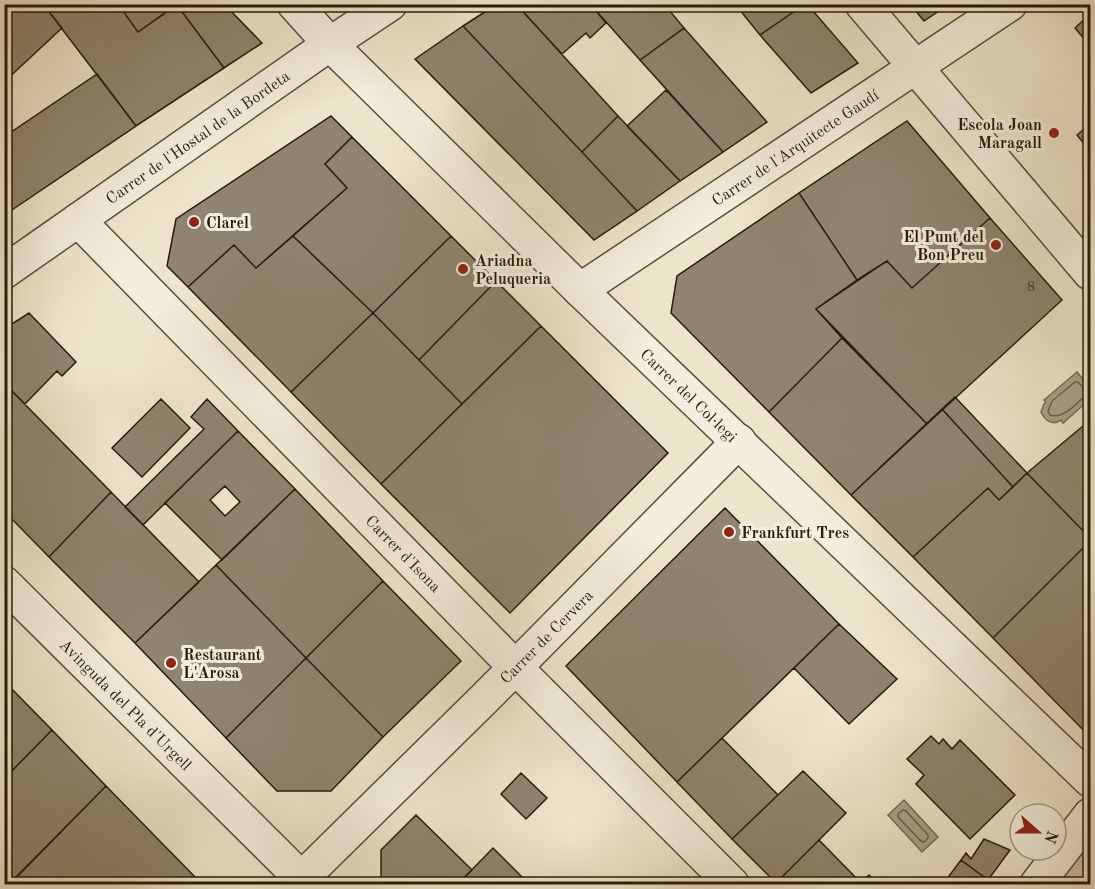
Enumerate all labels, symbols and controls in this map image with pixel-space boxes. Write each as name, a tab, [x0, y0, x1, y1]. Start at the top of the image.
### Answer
street label: Carrer de l'Hostal de la Bordeta	[104, 69, 293, 208]
street label: Carrer de l'Arquitecte Gaudí	[710, 87, 883, 210]
place label: Escola Joan Maragall	[957, 118, 1042, 152]
marker: Escola Joan Maragall	[1047, 126, 1061, 140]
marker: Clarel	[187, 215, 201, 229]
place label: Clarel	[206, 216, 249, 232]
place label: El Punt del Bon Preu	[903, 230, 984, 264]
marker: El Punt del Bon Preu	[989, 238, 1003, 252]
place label: Ariadna Peluqueria	[475, 254, 551, 288]
marker: Ariadna Peluqueria	[456, 262, 470, 276]
house number: 8	[1027, 280, 1035, 294]
street label: Carrer del Col·legi	[637, 347, 739, 446]
street label: Carrer d'Isona	[362, 513, 443, 596]
marker: Frankfurt Tres	[722, 525, 736, 539]
place label: Frankfurt Tres	[741, 526, 849, 542]
street label: Carrer de Cervera	[498, 588, 597, 688]
street label: Avinguda del Pla d'Urgell	[56, 637, 194, 774]
place label: Restaurant L'Arosa	[183, 648, 262, 682]
marker: Restaurant L'Arosa	[164, 656, 178, 670]
north arrow	[1008, 802, 1068, 862]
text: N	[1040, 828, 1060, 846]

